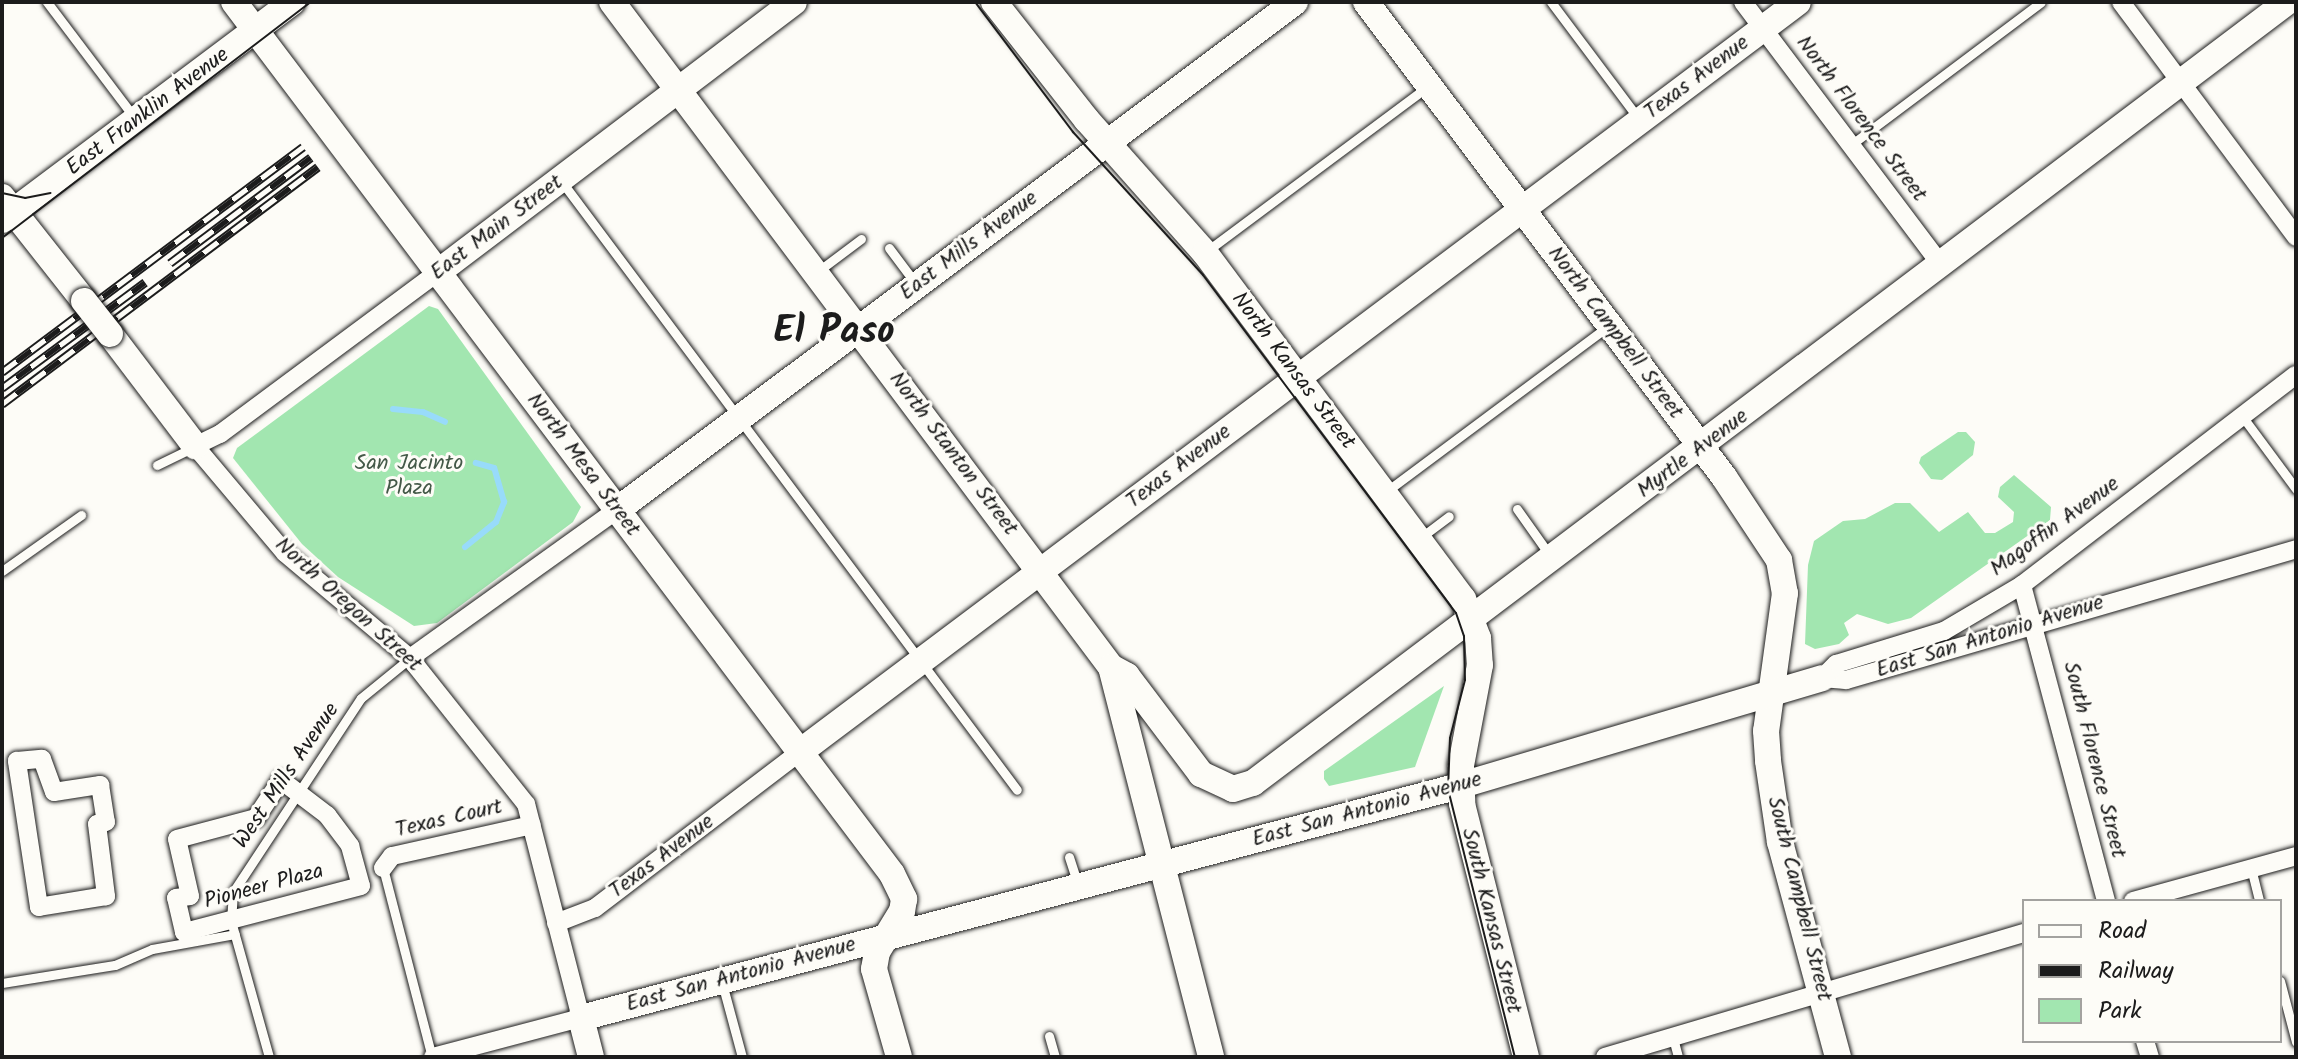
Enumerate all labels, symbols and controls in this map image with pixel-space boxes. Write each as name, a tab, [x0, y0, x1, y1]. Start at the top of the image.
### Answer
street label: Texas Avenue	[1639, 30, 1755, 126]
street label: North Florence Street	[1790, 31, 1932, 207]
street label: East Franklin Avenue	[61, 42, 235, 182]
street label: East Main Street	[426, 170, 568, 286]
street label: East Mills Avenue	[895, 185, 1043, 307]
street label: North Campbell Street	[1541, 241, 1689, 425]
street label: North Kansas Street	[1225, 287, 1361, 455]
district label: El Paso	[774, 310, 894, 356]
street label: North Stanton Street	[883, 367, 1023, 541]
street label: North Mesa Street	[520, 388, 646, 542]
street label: Myrtle Avenue	[1632, 404, 1754, 504]
street label: Texas Avenue	[1121, 419, 1237, 515]
park label: San Jacinto Plaza	[355, 450, 463, 502]
street label: Magoffin Avenue	[1985, 471, 2125, 583]
street label: North Oregon Street	[269, 532, 427, 678]
street label: East San Antonio Avenue	[1873, 590, 2107, 684]
street label: South Florence Street	[2057, 659, 2131, 861]
street label: West Mills Avenue	[228, 698, 346, 854]
street label: East San Antonio Avenue	[1249, 767, 1485, 853]
street label: Texas Court	[393, 794, 505, 844]
street label: South Campbell Street	[1761, 794, 1837, 1004]
street label: Texas Avenue	[604, 809, 720, 905]
street label: South Kansas Street	[1455, 826, 1527, 1016]
street label: Pioneer Plaza	[201, 858, 327, 916]
legend	[2022, 899, 2282, 1043]
text: Road	[2098, 912, 2146, 951]
street label: East San Antonio Avenue	[623, 932, 859, 1018]
text: Railway	[2098, 952, 2174, 991]
text: Park	[2098, 992, 2142, 1031]

